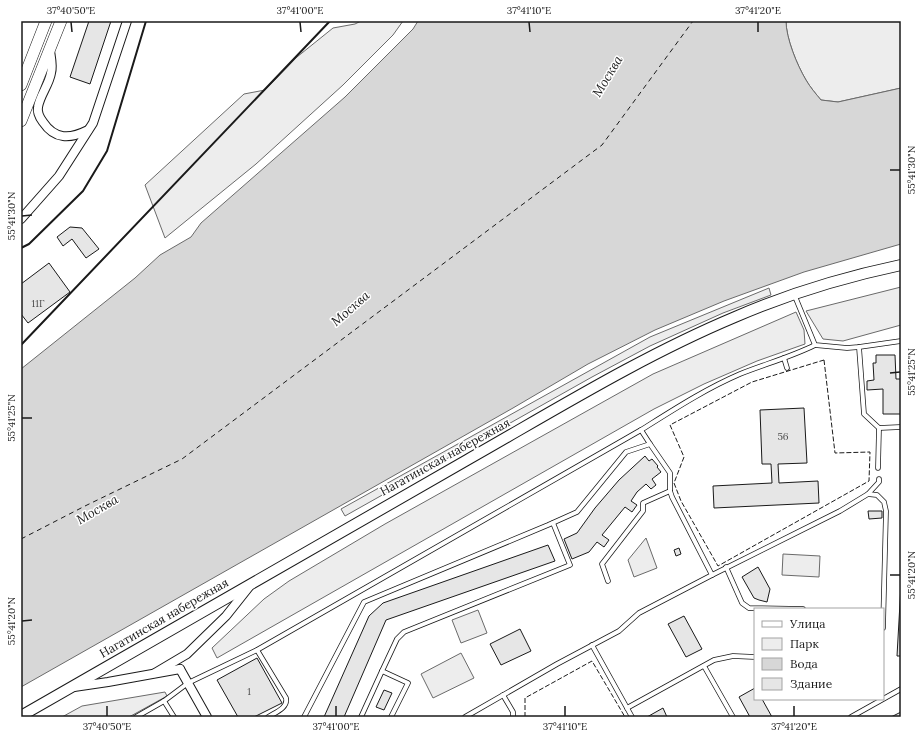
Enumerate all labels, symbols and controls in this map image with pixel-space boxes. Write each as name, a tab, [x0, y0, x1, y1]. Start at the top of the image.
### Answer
text: 37°40'50"E	[47, 4, 95, 17]
text: 37°41'00"E	[277, 4, 323, 17]
text: 37°41'10"E	[507, 4, 551, 17]
text: 37°41'20"E	[735, 4, 781, 17]
water label: Москва	[588, 52, 627, 100]
text: 55°41'30"N	[905, 145, 918, 194]
text: 55°41'30"N	[5, 191, 18, 240]
water label: Москва	[328, 286, 374, 330]
house number: 11Г	[32, 297, 45, 310]
text: 55°41'25"N	[905, 348, 918, 396]
text: 55°41'25"N	[5, 394, 18, 442]
street label: Нагатинская набережная	[377, 415, 512, 499]
house number: 56	[777, 430, 789, 443]
water label: Москва	[73, 490, 122, 528]
text: 55°41'20"N	[905, 550, 918, 599]
street label: Нагатинская набережная	[97, 574, 231, 661]
text: 55°41'20"N	[5, 596, 18, 645]
legend	[754, 608, 884, 700]
text: Улица	[789, 616, 826, 631]
text: Парк	[790, 636, 819, 651]
text: Вода	[790, 656, 818, 671]
text: Здание	[790, 676, 833, 691]
house number: 1	[247, 685, 251, 698]
text: 37°40'50"E	[83, 720, 131, 733]
text: 37°41'00"E	[313, 720, 359, 733]
text: 37°41'10"E	[543, 720, 587, 733]
text: 37°41'20"E	[771, 720, 817, 733]

